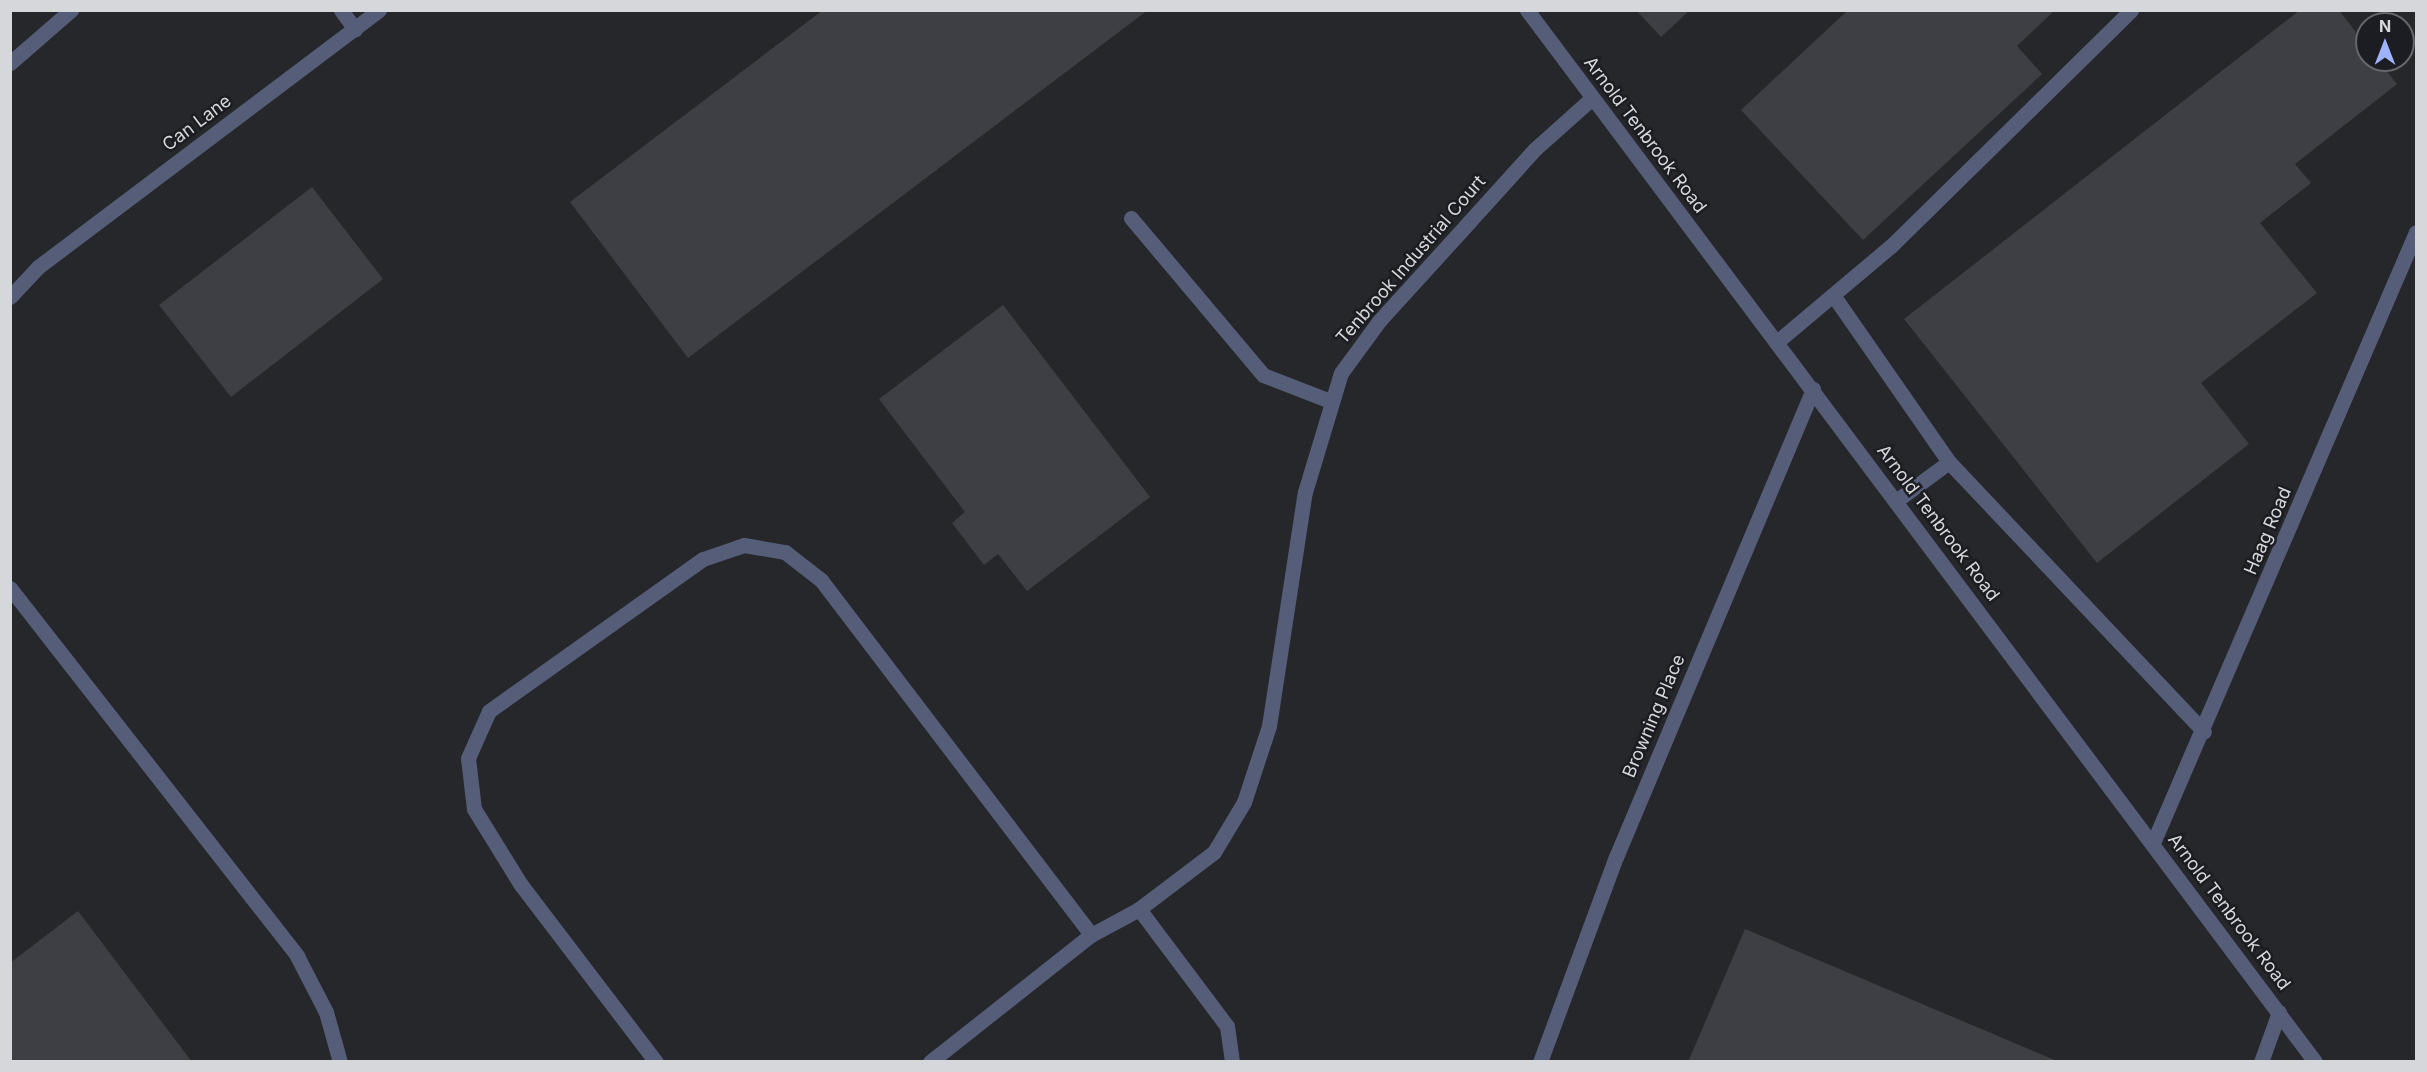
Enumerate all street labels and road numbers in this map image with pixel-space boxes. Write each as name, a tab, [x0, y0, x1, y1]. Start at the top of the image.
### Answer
street label: Arnold Tenbrook Road	[1579, 53, 1711, 217]
street label: Can Lane	[158, 90, 236, 156]
street label: Tenbrook Industrial Court	[1332, 171, 1490, 349]
street label: Arnold Tenbrook Road	[1872, 441, 2004, 605]
street label: Haag Road	[2240, 484, 2296, 578]
street label: Browning Place	[1618, 651, 1690, 781]
street label: Arnold Tenbrook Road	[2163, 830, 2295, 994]

